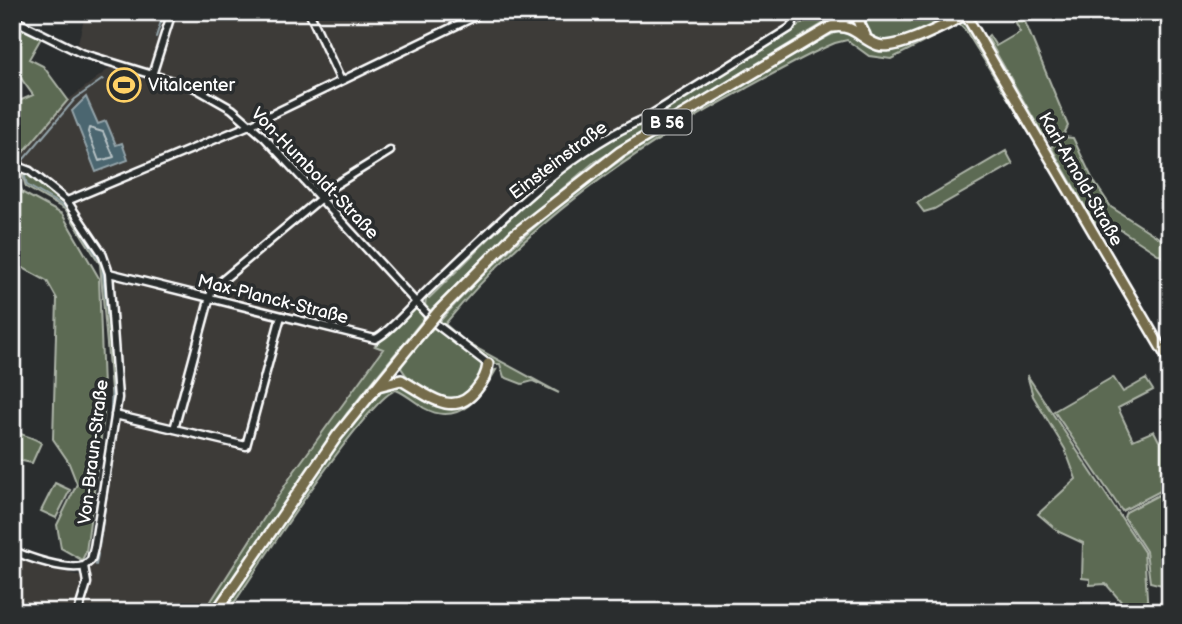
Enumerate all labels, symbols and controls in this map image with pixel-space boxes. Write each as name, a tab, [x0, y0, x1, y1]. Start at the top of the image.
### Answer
sports icon: Vitalcenter	[105, 66, 143, 104]
place label: Vitalcenter	[148, 75, 235, 96]
street label: Von-Humboldt-Straße	[246, 103, 383, 244]
street label: Karl-Arnold-Straße	[1034, 109, 1127, 250]
road number: B 56	[642, 110, 692, 134]
street label: Einsteinstraße	[505, 117, 611, 204]
street label: Max-Planck-Straße	[195, 271, 351, 328]
street label: Von-Braun-Straße	[74, 378, 113, 526]

